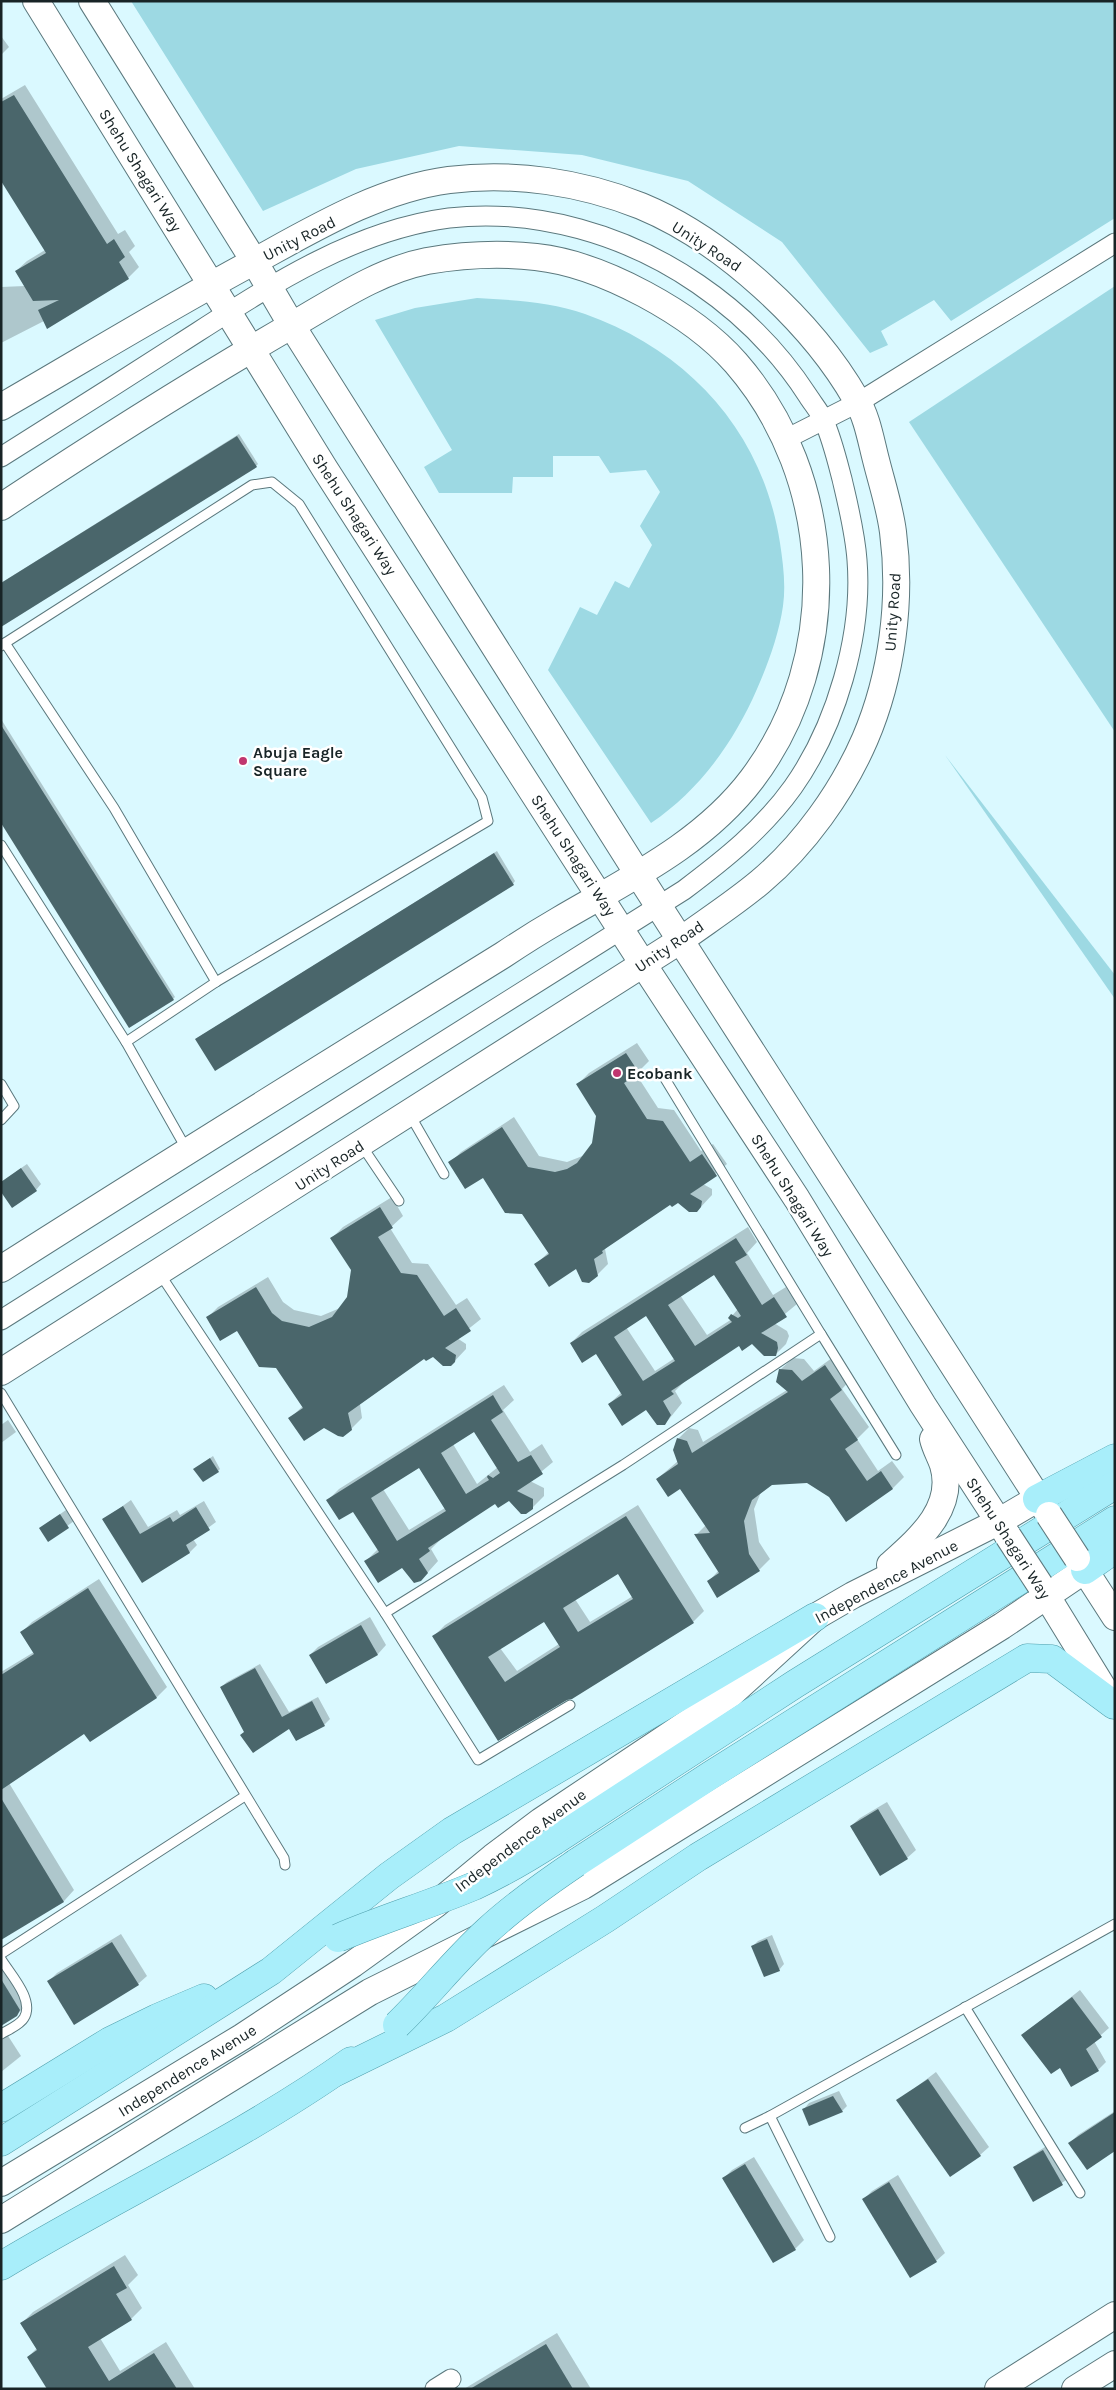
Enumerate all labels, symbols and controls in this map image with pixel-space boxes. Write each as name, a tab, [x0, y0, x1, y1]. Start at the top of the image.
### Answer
street label: Shehu Shagari Way	[95, 105, 186, 236]
street label: Unity Road	[260, 212, 339, 265]
street label: Unity Road	[668, 217, 745, 276]
street label: Shehu Shagari Way	[308, 450, 401, 579]
street label: Unity Road	[880, 572, 905, 652]
place label: Abuja Eagle Square	[253, 743, 343, 780]
marker: Abuja Eagle Square	[237, 755, 249, 767]
street label: Shehu Shagari Way	[527, 791, 620, 920]
street label: Unity Road	[631, 916, 707, 976]
place label: Ecobank	[627, 1064, 693, 1083]
marker: Ecobank	[611, 1067, 623, 1079]
street label: Shehu Shagari Way	[747, 1130, 838, 1261]
street label: Unity Road	[291, 1136, 368, 1195]
street label: Shehu Shagari Way	[962, 1474, 1055, 1603]
street label: Independence Avenue	[811, 1536, 961, 1627]
street label: Independence Avenue	[451, 1785, 590, 1896]
street label: Independence Avenue	[115, 2020, 260, 2121]

